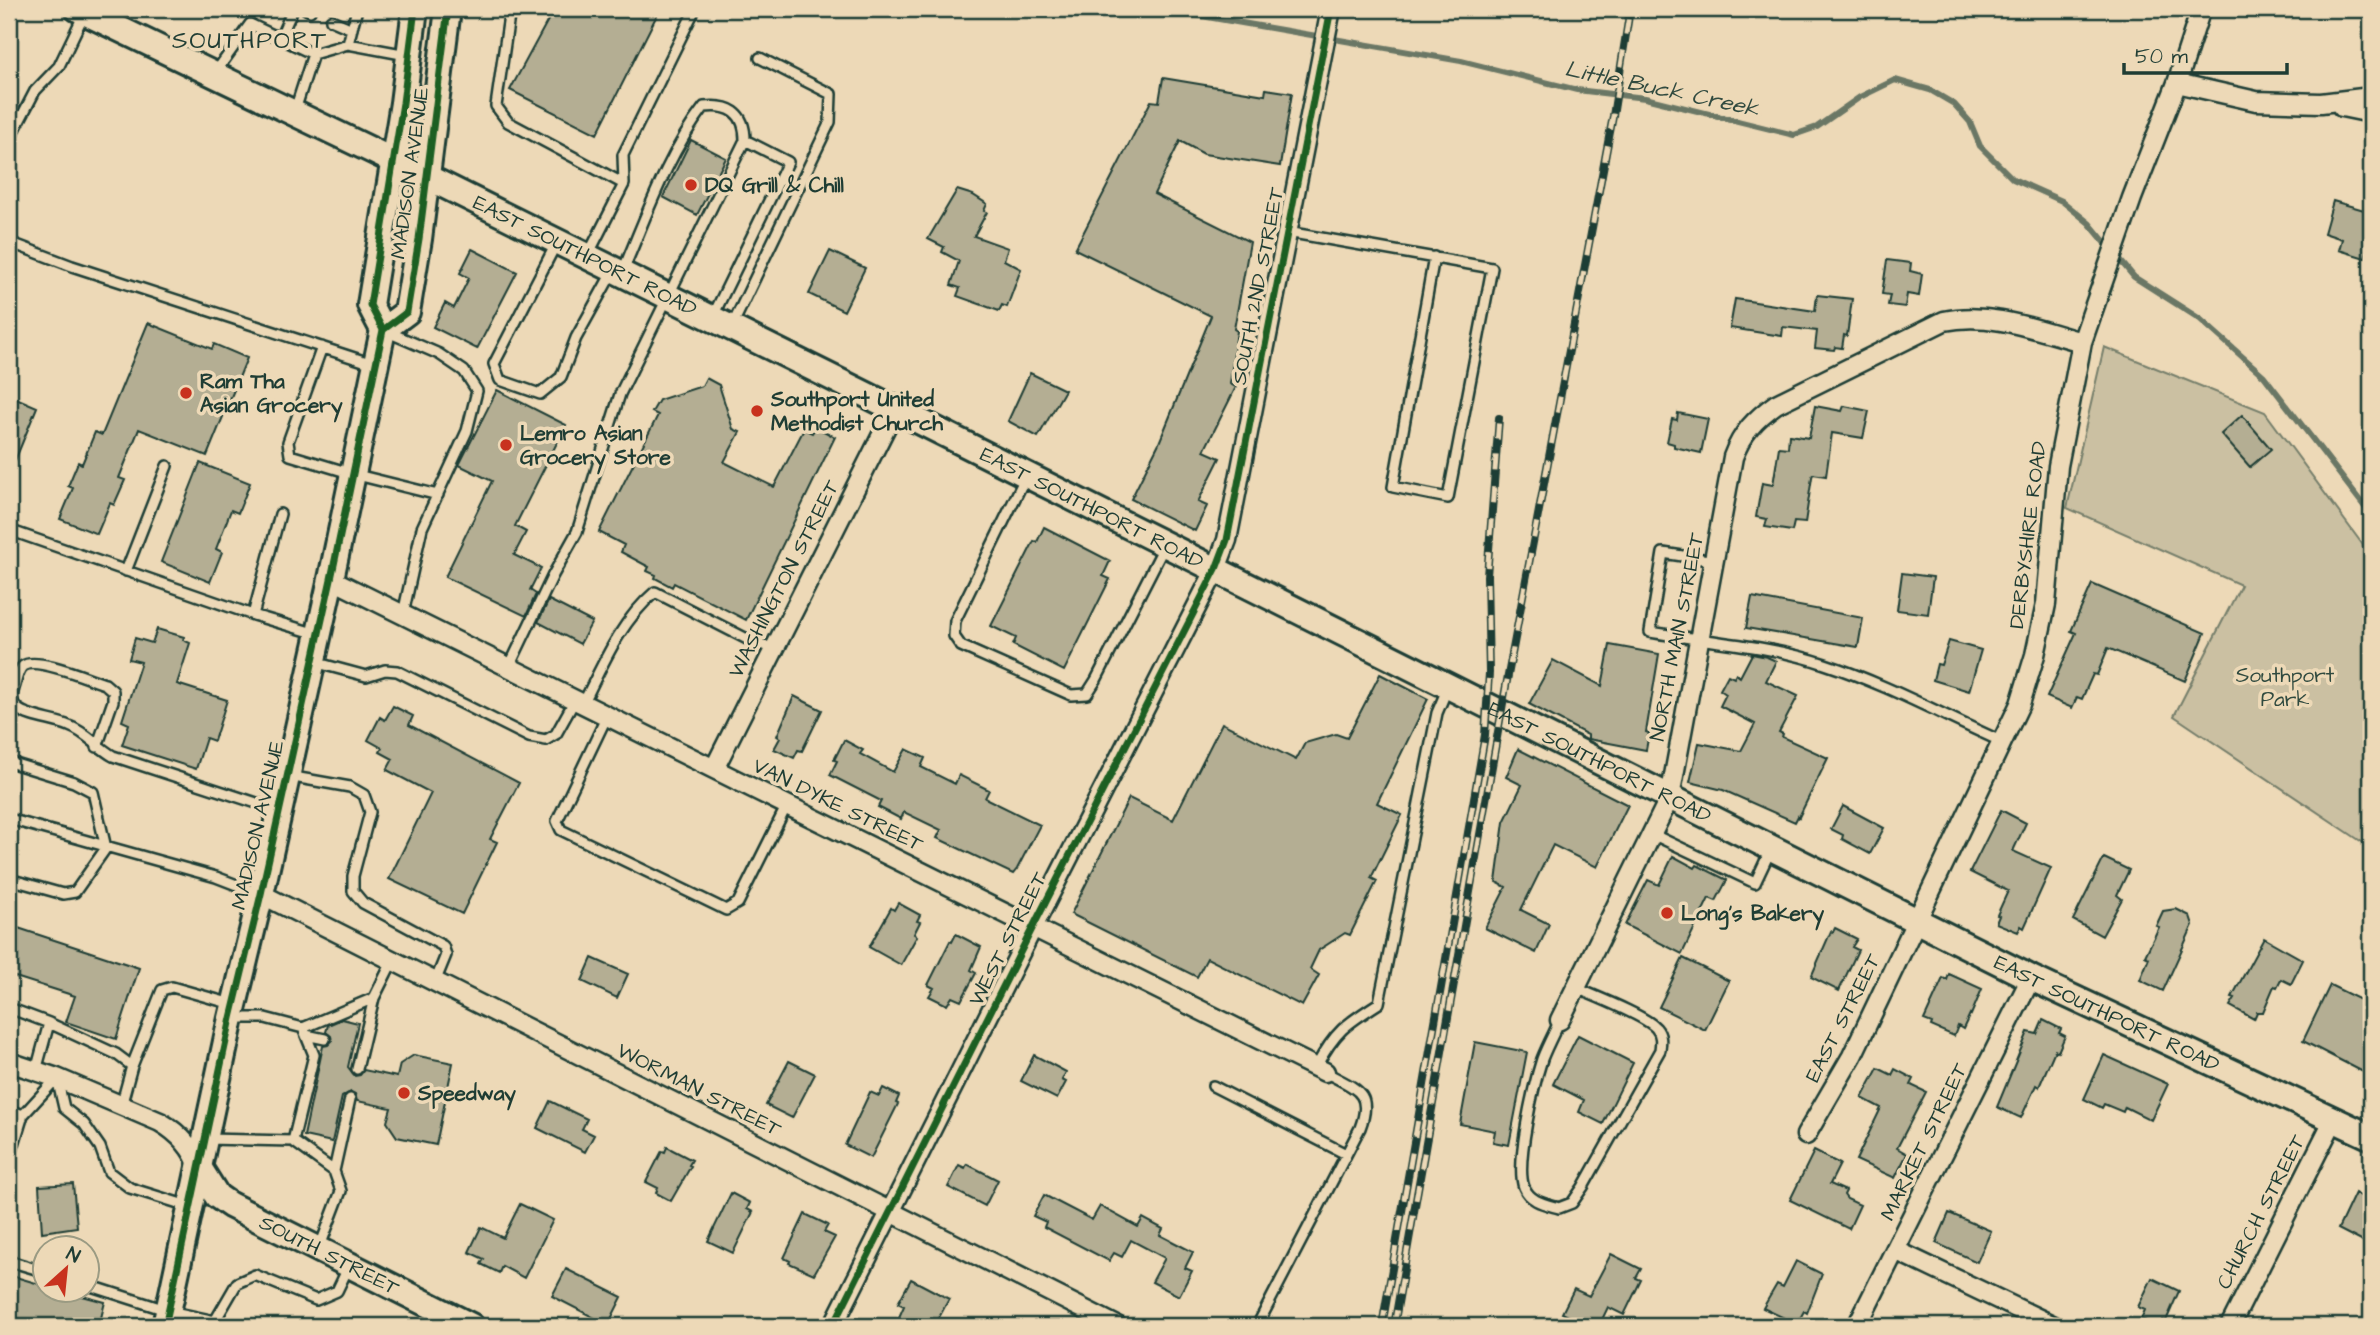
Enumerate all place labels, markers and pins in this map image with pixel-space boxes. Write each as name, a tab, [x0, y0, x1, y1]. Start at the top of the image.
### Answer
place label: DQ Grill & Chill	[705, 171, 845, 200]
marker: DQ Grill & Chill	[683, 177, 699, 193]
place label: Ram Tha Asian Grocery	[200, 367, 343, 423]
marker: Ram Tha Asian Grocery	[178, 385, 194, 401]
place label: Southport United Methodist Church	[770, 385, 944, 438]
marker: Southport United Methodist Church	[749, 403, 765, 419]
place label: Lemro Asian Grocery Store	[520, 419, 671, 475]
marker: Lemro Asian Grocery Store	[498, 437, 514, 453]
place label: Long's Bakery	[1681, 899, 1824, 931]
marker: Long's Bakery	[1659, 905, 1675, 921]
place label: Speedway	[417, 1079, 516, 1111]
marker: Speedway	[396, 1085, 412, 1101]

